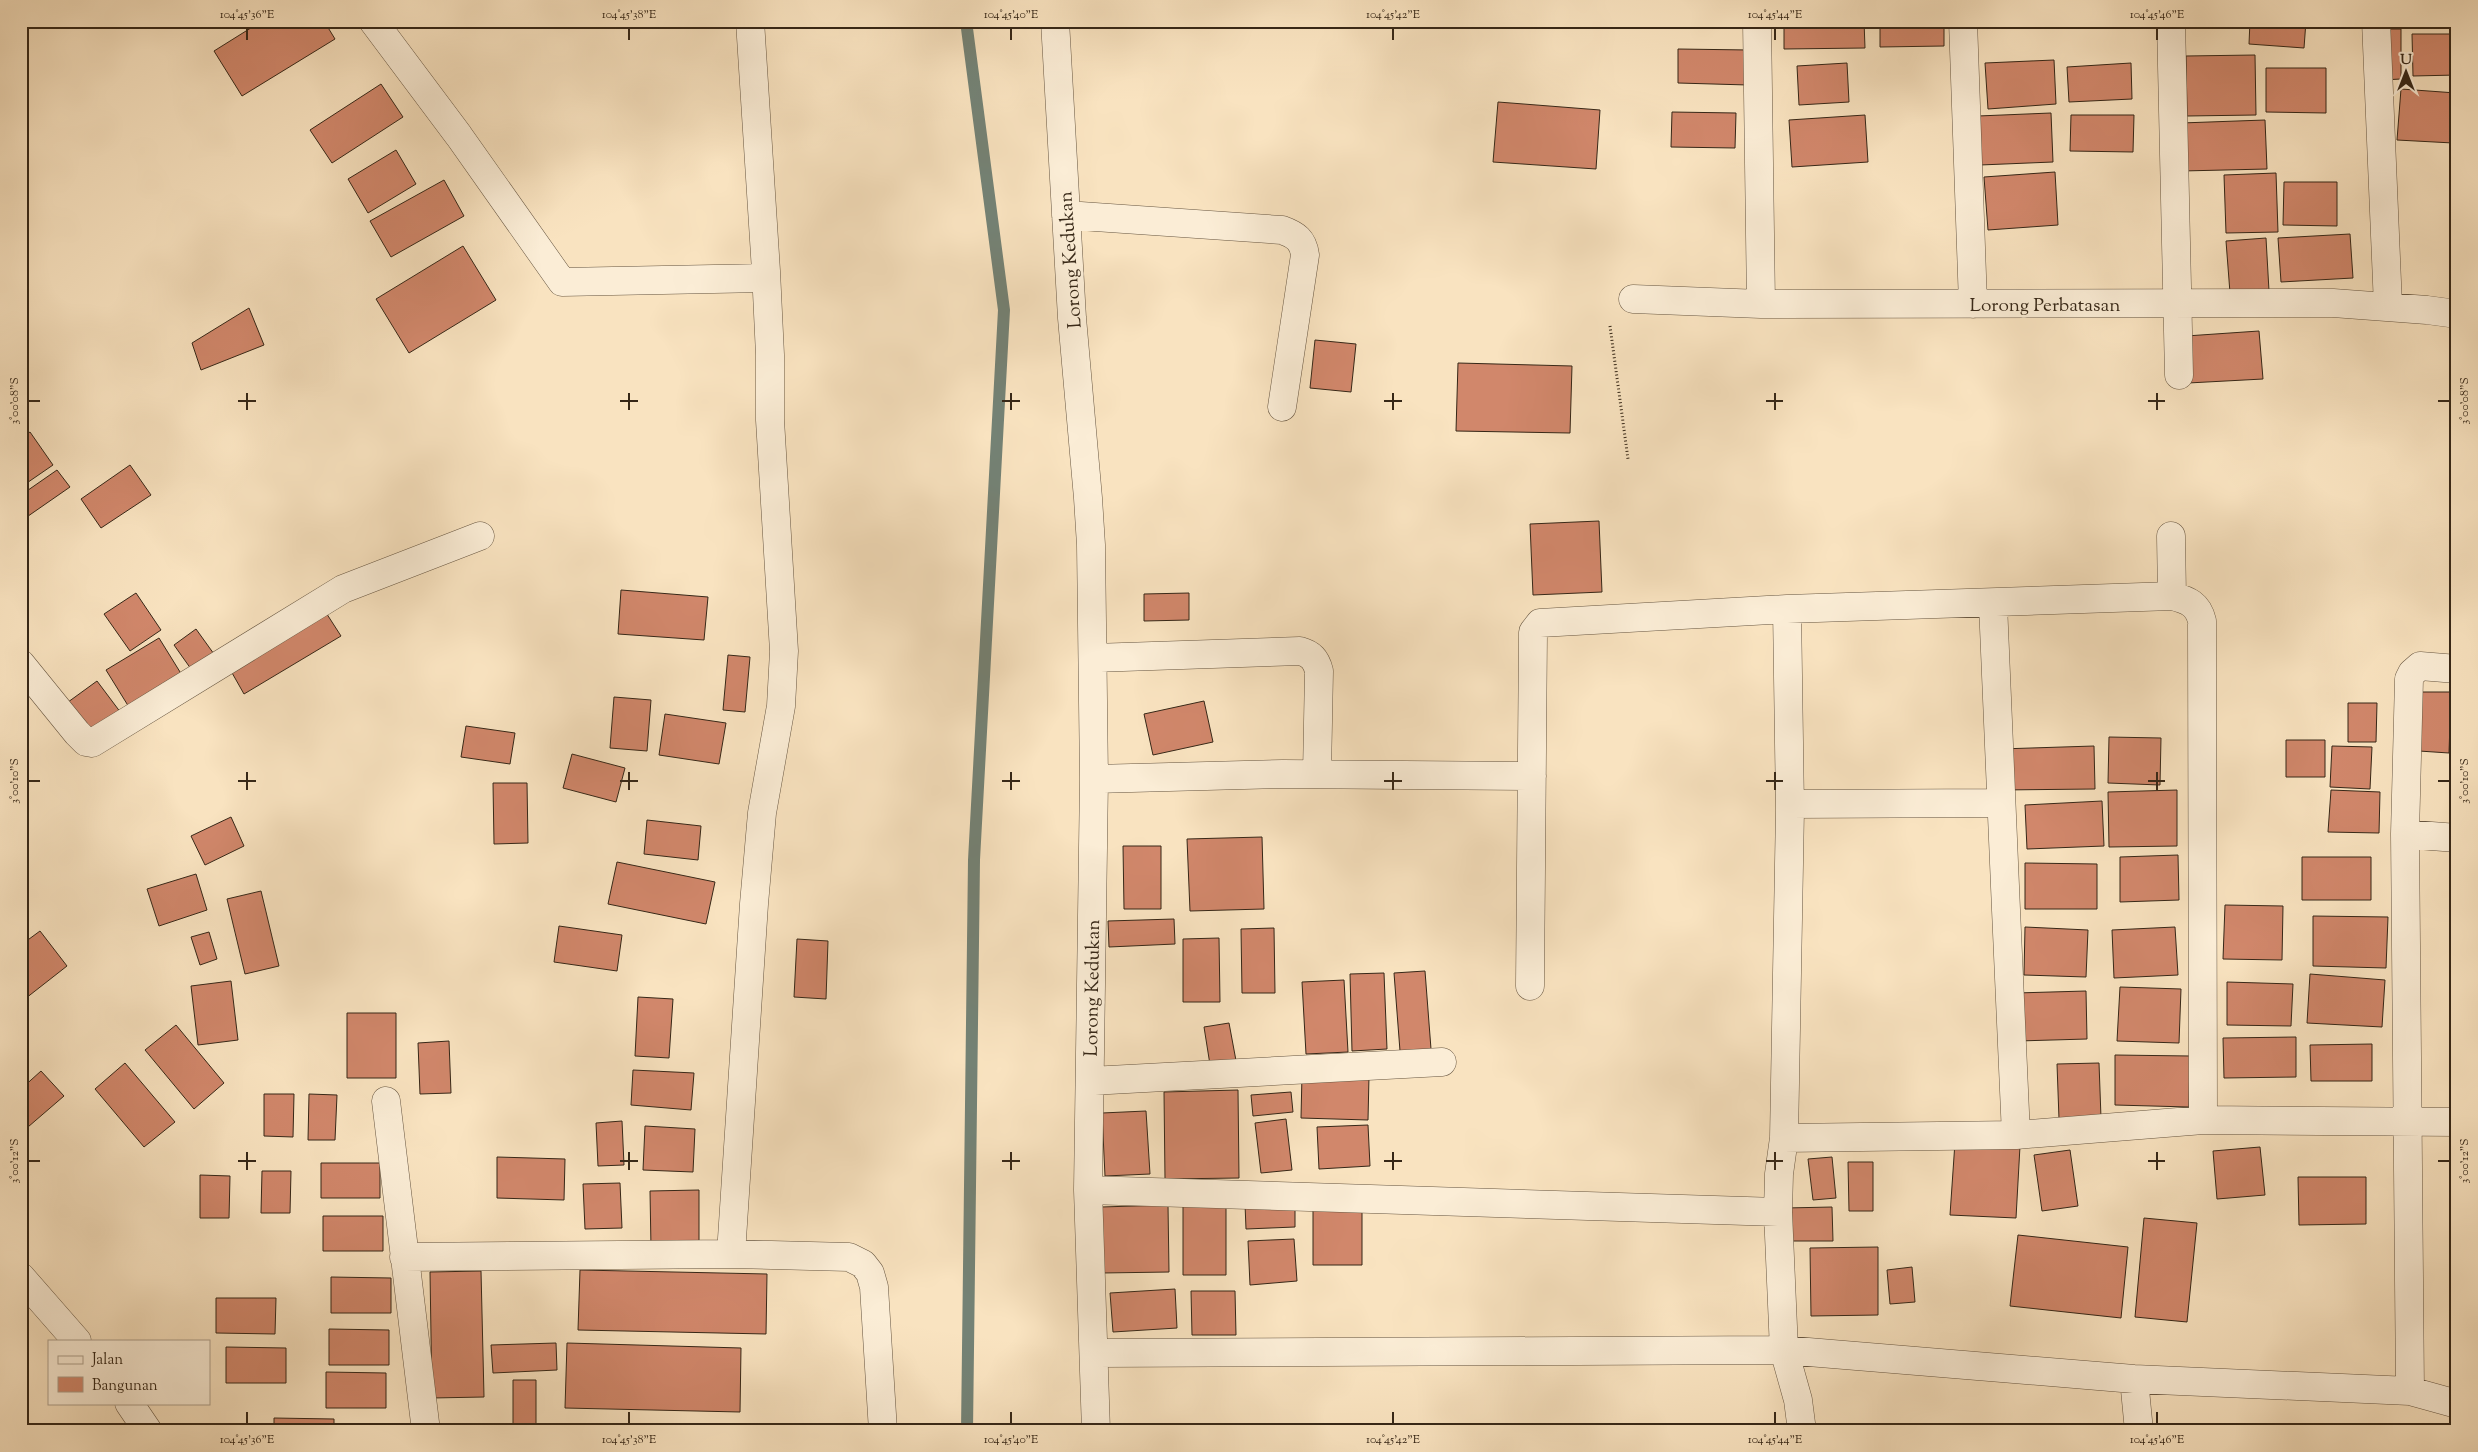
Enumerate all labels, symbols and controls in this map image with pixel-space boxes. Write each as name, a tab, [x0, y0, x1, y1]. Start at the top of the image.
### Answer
text: 104°45'36"E	[220, 6, 275, 24]
text: 104°45'38"E	[602, 6, 657, 24]
text: 104°45'40"E	[984, 6, 1039, 24]
text: 104°45'42"E	[1366, 6, 1421, 24]
text: 104°45'44"E	[1748, 6, 1803, 24]
text: 104°45'46"E	[2130, 6, 2185, 24]
north arrow	[2380, 48, 2430, 98]
text: U	[2400, 51, 2412, 71]
street label: Lorong Kedukan	[1053, 190, 1090, 329]
street label: Lorong Perbatasan	[1969, 293, 2121, 320]
text: 3°00'08"S	[6, 377, 24, 425]
text: 3°00'08"S	[2456, 377, 2474, 425]
text: 3°00'10"S	[6, 758, 24, 804]
text: 3°00'10"S	[2456, 758, 2474, 804]
street label: Lorong Kedukan	[1079, 919, 1108, 1057]
text: 3°00'12"S	[6, 1139, 24, 1183]
text: 3°00'12"S	[2456, 1139, 2474, 1183]
legend	[48, 1340, 210, 1404]
text: Jalan	[91, 1350, 123, 1371]
text: Bangunan	[92, 1376, 158, 1397]
text: 104°45'36"E	[220, 1431, 275, 1449]
text: 104°45'38"E	[602, 1431, 657, 1449]
text: 104°45'40"E	[984, 1431, 1039, 1449]
text: 104°45'42"E	[1366, 1431, 1421, 1449]
text: 104°45'44"E	[1748, 1431, 1803, 1449]
text: 104°45'46"E	[2130, 1431, 2185, 1449]

